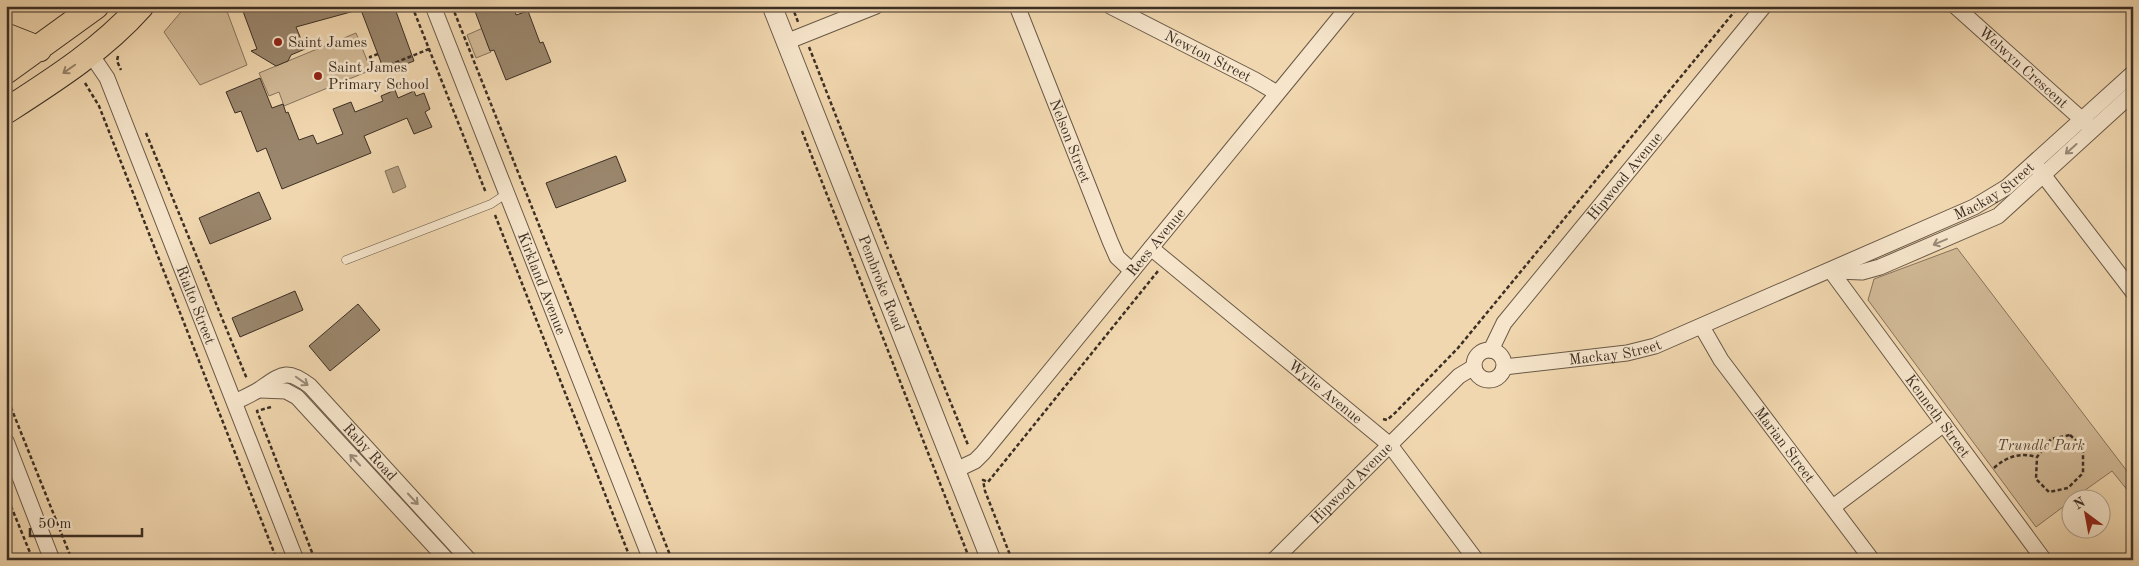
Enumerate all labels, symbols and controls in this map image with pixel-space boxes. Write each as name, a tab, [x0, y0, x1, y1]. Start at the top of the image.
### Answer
street label: Welwyn Crescent	[1975, 25, 2070, 112]
street label: Newton Street	[1162, 29, 1253, 86]
marker: Saint James	[272, 36, 284, 48]
place label: Saint James	[288, 36, 367, 51]
place label: Saint James Primary School	[328, 61, 429, 93]
one-way arrow	[63, 63, 76, 74]
marker: Saint James Primary School	[312, 70, 324, 82]
street label: Nelson Street	[1046, 97, 1092, 185]
street label: Hipwood Avenue	[1585, 130, 1666, 224]
one-way arrow	[2064, 143, 2077, 155]
street label: Mackay Street	[1952, 160, 2038, 224]
street label: Rees Avenue	[1125, 206, 1189, 280]
street label: Kirkland Avenue	[514, 231, 568, 337]
street label: Pembroke Road	[854, 234, 906, 334]
one-way arrow	[1933, 237, 1948, 247]
street label: Rialto Street	[172, 264, 217, 347]
street label: Mackay Street	[1568, 338, 1664, 369]
street label: Wylie Avenue	[1285, 358, 1364, 428]
street label: Kenneth Street	[1901, 373, 1972, 461]
one-way arrow	[295, 376, 309, 386]
street label: Marian Street	[1751, 405, 1817, 486]
street label: Raby Road	[339, 421, 399, 484]
park label: Trundle Park	[1997, 439, 2085, 454]
street label: Hipwood Avenue	[1308, 440, 1396, 528]
one-way arrow	[349, 453, 361, 466]
north arrow	[2062, 488, 2112, 538]
one-way arrow	[407, 492, 419, 505]
text: N	[2071, 495, 2088, 513]
scale bar	[30, 506, 142, 538]
text: 50 m	[38, 517, 72, 532]

